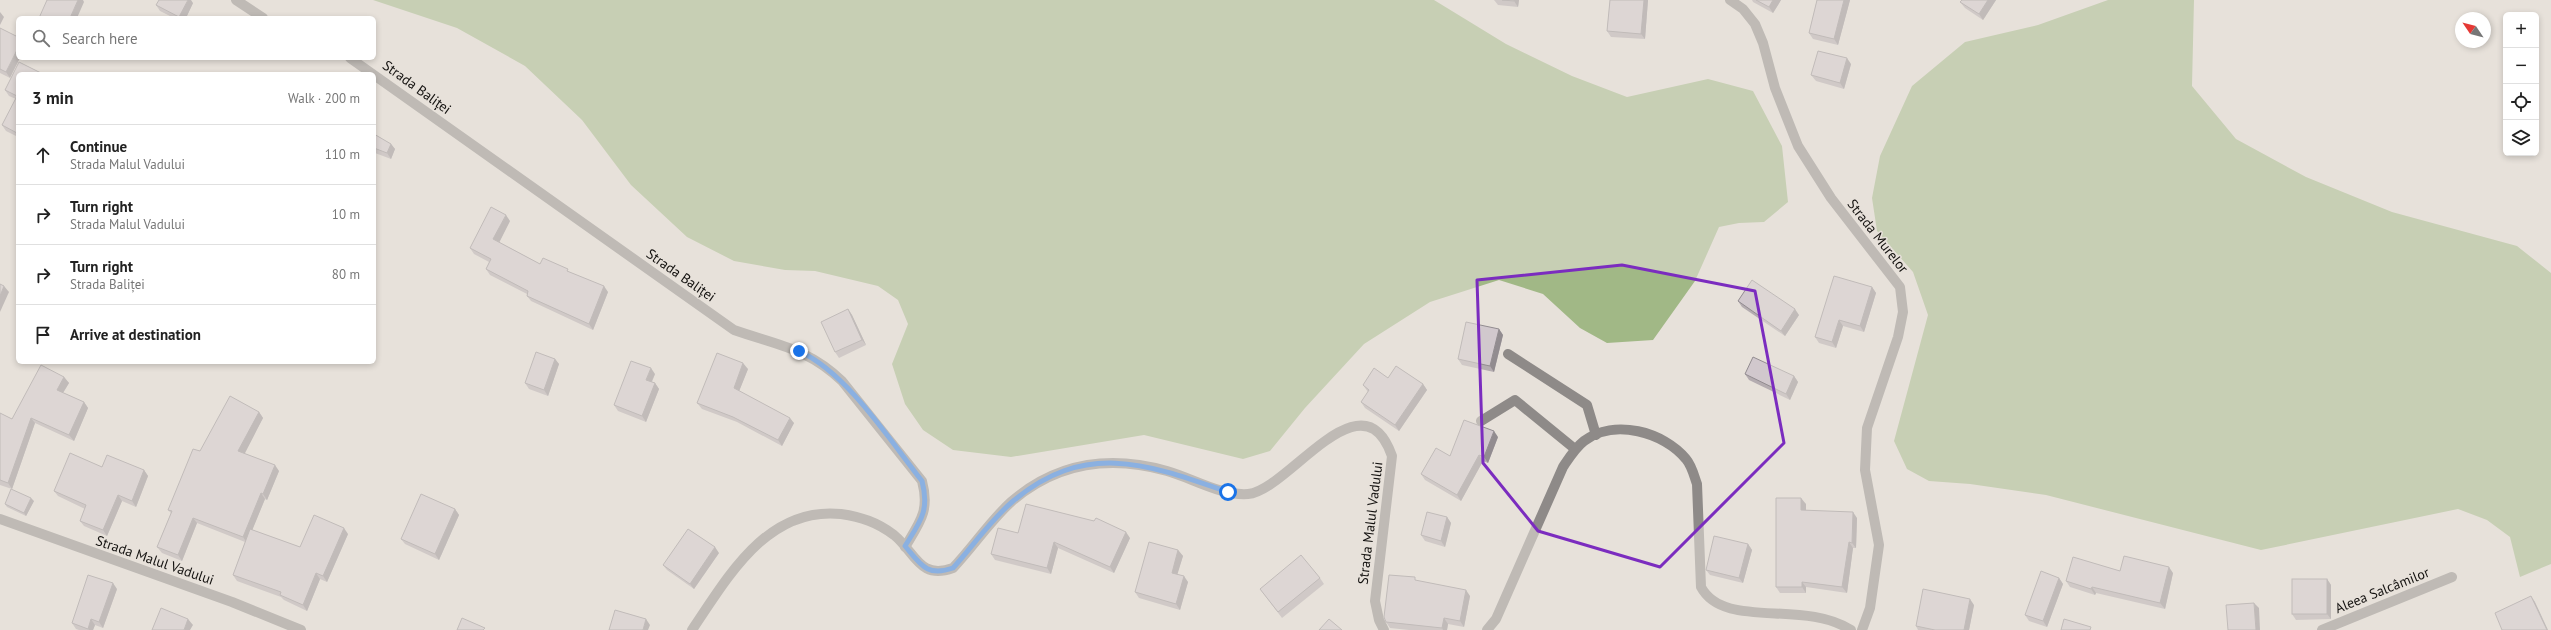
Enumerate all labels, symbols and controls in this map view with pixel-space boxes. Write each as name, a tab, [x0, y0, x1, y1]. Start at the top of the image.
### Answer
north arrow	[2455, 12, 2491, 48]
map controls	[2503, 12, 2539, 156]
button: +	[2503, 12, 2539, 48]
search box	[16, 16, 376, 60]
icon: search	[30, 27, 52, 49]
text: Search here	[62, 29, 138, 48]
button: −	[2503, 48, 2539, 84]
street label: Strada Baliței	[379, 56, 455, 118]
button: locate	[2503, 84, 2539, 120]
text: 3 min	[32, 87, 73, 109]
text: Walk · 200 m	[288, 90, 360, 107]
button: layers	[2503, 120, 2539, 156]
text: Continue	[70, 137, 127, 156]
icon: ahead	[32, 144, 54, 166]
text: 110 m	[325, 146, 360, 163]
text: Strada Malul Vadului	[70, 156, 185, 173]
street label: Strada Murelor	[1844, 195, 1913, 277]
text: Turn right	[70, 197, 133, 216]
icon: right	[32, 204, 54, 226]
text: 10 m	[332, 206, 360, 223]
text: Strada Malul Vadului	[70, 216, 185, 233]
street label: Strada Baliței	[643, 245, 719, 305]
text: Turn right	[70, 257, 133, 276]
icon: right	[32, 264, 54, 286]
text: 80 m	[332, 266, 360, 283]
text: Strada Baliței	[70, 276, 145, 293]
icon: arrive	[32, 324, 54, 346]
text: Arrive at destination	[70, 325, 201, 344]
route end	[790, 342, 808, 360]
street label: Strada Malul Vadului	[1354, 460, 1386, 586]
route start	[1219, 483, 1237, 501]
street label: Strada Malul Vadului	[94, 531, 216, 589]
street label: Aleea Salcâmilor	[2332, 563, 2432, 617]

